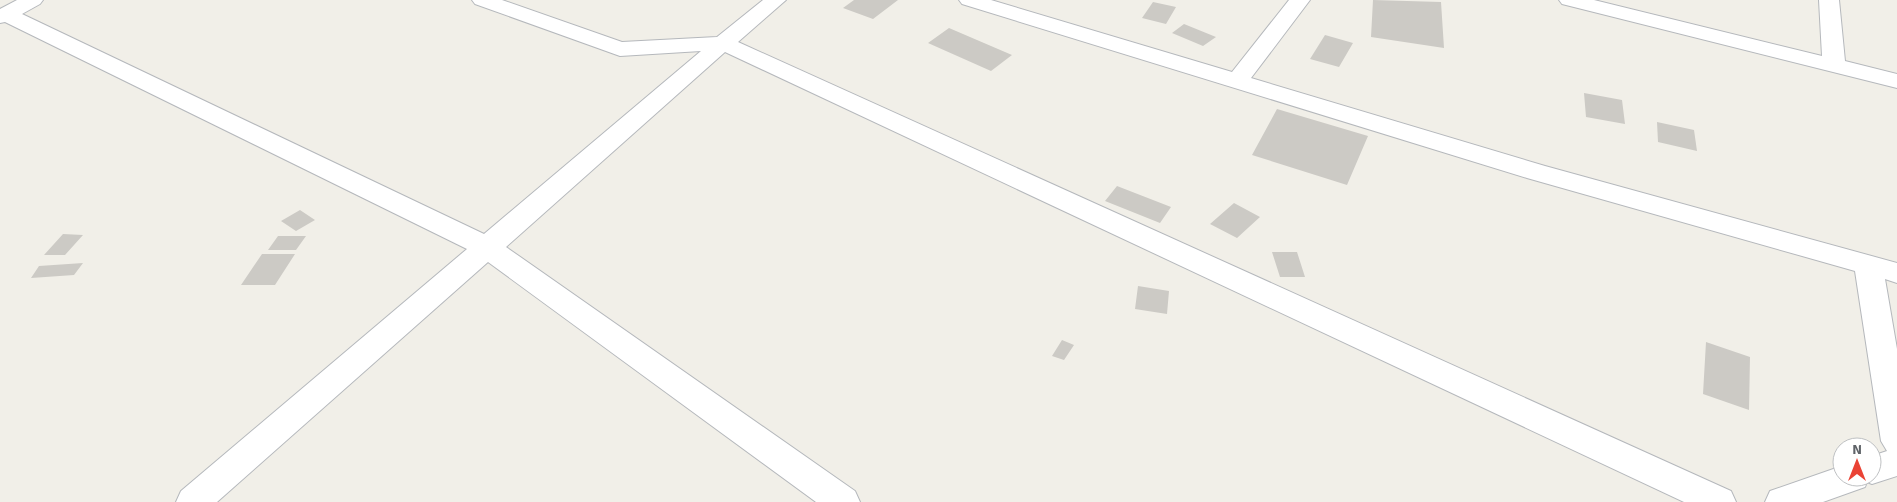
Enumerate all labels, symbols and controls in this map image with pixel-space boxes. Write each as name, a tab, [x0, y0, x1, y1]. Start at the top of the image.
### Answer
north arrow	[1832, 437, 1882, 487]
text: N	[1852, 441, 1862, 458]

